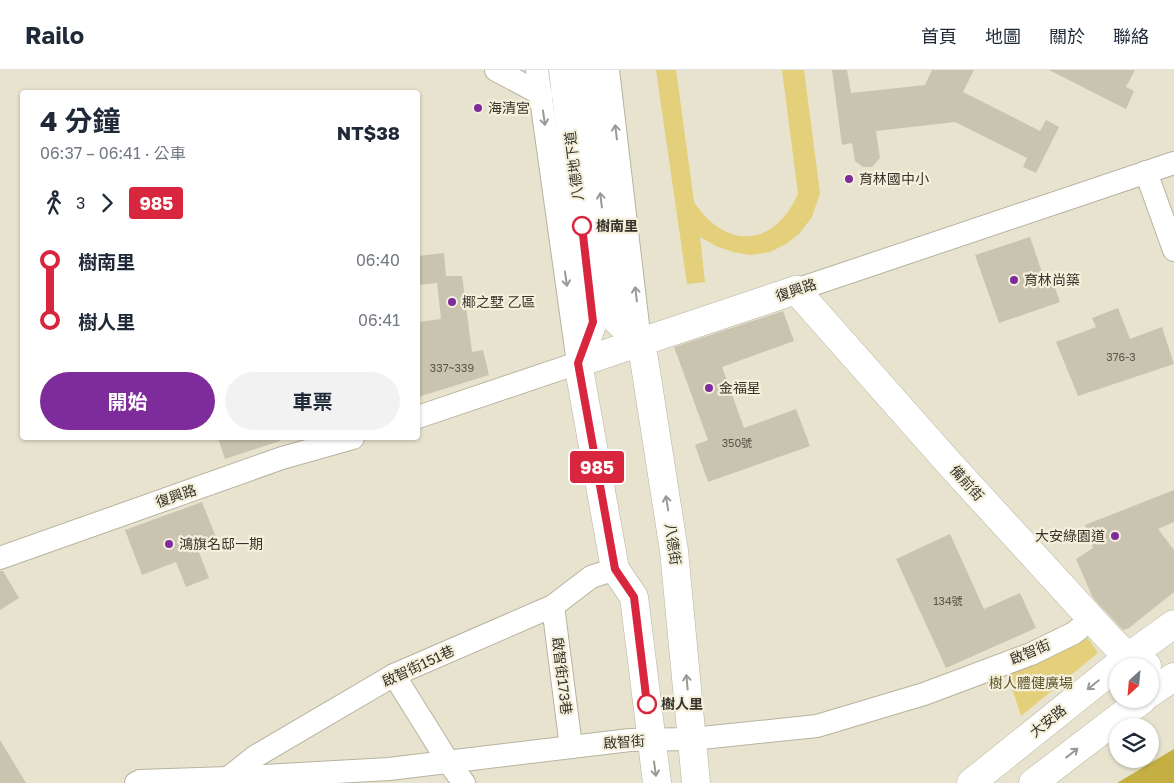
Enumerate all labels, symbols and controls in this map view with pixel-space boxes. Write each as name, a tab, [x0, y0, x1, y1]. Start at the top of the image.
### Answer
text: Railo	[25, 20, 84, 49]
text: 首頁	[921, 25, 957, 47]
text: 地圖	[985, 25, 1021, 47]
text: 關於	[1049, 25, 1085, 47]
text: 聯絡	[1113, 25, 1149, 47]
place label: 海清宮	[488, 99, 530, 116]
marker: 海清宮	[472, 102, 484, 114]
text: 4 分鐘	[40, 104, 121, 137]
one-way arrow	[539, 110, 549, 126]
text: NT$38	[337, 121, 400, 144]
one-way arrow	[611, 125, 621, 141]
street label: 八德地下道	[561, 130, 586, 202]
text: 06:37 – 06:41 · 公車	[40, 143, 185, 163]
place label: 育林國中小	[859, 170, 929, 187]
marker: 育林國中小	[843, 173, 855, 185]
icon: walk	[40, 189, 68, 217]
icon: forward	[93, 189, 121, 217]
text: 985	[139, 192, 173, 214]
one-way arrow	[596, 192, 606, 208]
text: 3	[76, 193, 85, 213]
marker: 樹南里	[572, 216, 592, 236]
place label: 樹南里	[596, 217, 638, 234]
text: 樹南里	[78, 250, 135, 273]
text: 06:40	[356, 250, 400, 270]
one-way arrow	[562, 271, 572, 287]
place label: 育林尚築	[1024, 271, 1080, 288]
marker: 育林尚築	[1008, 274, 1020, 286]
street label: 復興路	[773, 275, 818, 304]
one-way arrow	[631, 286, 641, 302]
place label: 椰之墅 乙區	[462, 293, 536, 310]
marker: 椰之墅 乙區	[446, 296, 458, 308]
text: 樹人里	[78, 310, 135, 333]
text: 06:41	[358, 310, 400, 330]
house number: 376-3	[1106, 350, 1136, 363]
house number: 337~339	[430, 361, 474, 374]
button: 開始	[40, 372, 215, 430]
button: 車票	[225, 372, 400, 430]
place label: 金福星	[719, 379, 761, 396]
marker: 金福星	[703, 382, 715, 394]
house number: 350號	[722, 436, 752, 449]
line badge: 985	[568, 451, 626, 483]
text: 985	[580, 456, 614, 478]
street label: 備前街	[947, 461, 988, 504]
street label: 復興路	[153, 481, 198, 510]
one-way arrow	[661, 496, 671, 512]
street label: 八德街	[662, 522, 685, 566]
place label: 大安綠園道	[1035, 527, 1105, 544]
marker: 大安綠園道	[1109, 530, 1121, 542]
place label: 鴻旗名邸一期	[179, 535, 263, 552]
marker: 鴻旗名邸一期	[163, 538, 175, 550]
house number: 134號	[933, 594, 963, 607]
street label: 啟智街173巷	[549, 636, 576, 716]
street label: 啟智街	[1007, 636, 1052, 668]
street label: 啟智街151巷	[379, 641, 457, 690]
north arrow	[1109, 658, 1159, 708]
map controls	[1109, 658, 1159, 768]
one-way arrow	[682, 674, 692, 690]
park label: 樹人體健廣場	[989, 674, 1073, 691]
one-way arrow	[1087, 679, 1100, 690]
marker: 樹人里	[637, 694, 657, 714]
place label: 樹人里	[661, 695, 703, 712]
street label: 大安路	[1026, 701, 1069, 740]
button: layers	[1109, 718, 1159, 768]
street label: 啟智街	[602, 732, 646, 751]
one-way arrow	[1065, 748, 1078, 759]
one-way arrow	[650, 761, 660, 777]

